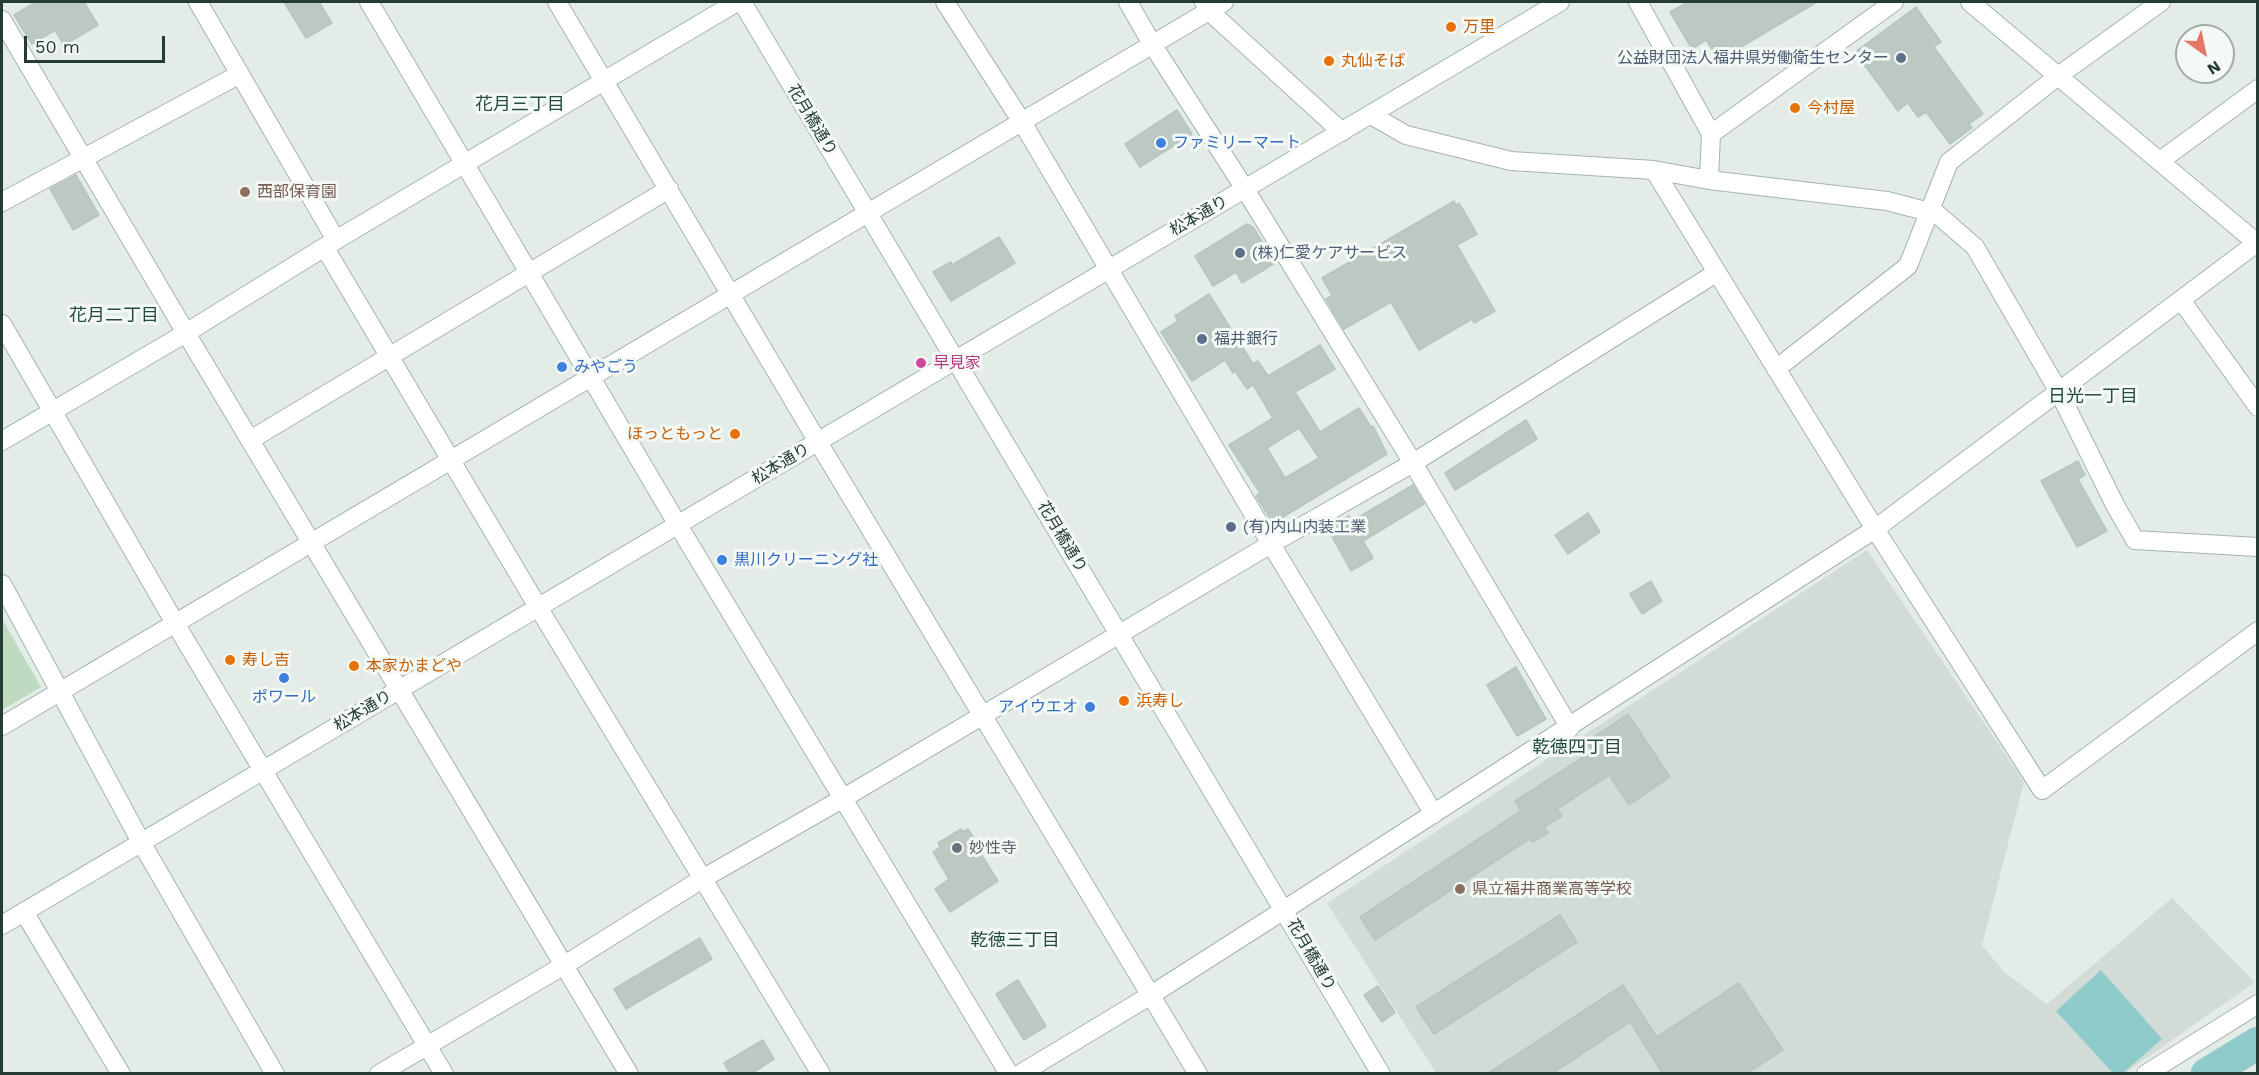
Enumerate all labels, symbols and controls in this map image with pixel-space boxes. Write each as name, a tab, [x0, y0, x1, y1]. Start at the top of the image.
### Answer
place label: 万里	[1463, 17, 1495, 37]
marker: 万里	[1444, 20, 1458, 34]
scale bar	[27, 24, 168, 62]
north arrow	[2175, 24, 2235, 84]
text: 50 m	[35, 36, 80, 57]
place label: 公益財団法人福井県労働衛生センター	[1617, 48, 1889, 68]
place label: 丸仙そば	[1341, 51, 1405, 71]
marker: 公益財団法人福井県労働衛生センター	[1894, 51, 1908, 65]
marker: 丸仙そば	[1322, 54, 1336, 68]
text: N	[2204, 57, 2224, 79]
street label: 花月橋通り	[783, 81, 841, 159]
district label: 花月三丁目	[475, 94, 565, 116]
place label: 今村屋	[1807, 98, 1855, 118]
marker: 今村屋	[1788, 101, 1802, 115]
place label: ファミリーマート	[1173, 133, 1301, 153]
marker: ファミリーマート	[1154, 136, 1168, 150]
place label: 西部保育園	[257, 182, 337, 202]
marker: 西部保育園	[238, 185, 252, 199]
street label: 松本通り	[1166, 192, 1232, 240]
place label: (株)仁愛ケアサービス	[1252, 243, 1407, 263]
marker: (株)仁愛ケアサービス	[1233, 246, 1247, 260]
district label: 花月二丁目	[69, 305, 159, 327]
place label: 福井銀行	[1214, 329, 1278, 349]
marker: 福井銀行	[1195, 332, 1209, 346]
place label: 早見家	[933, 353, 981, 373]
marker: 早見家	[914, 356, 928, 370]
place label: みやごう	[574, 357, 638, 377]
marker: みやごう	[555, 360, 569, 374]
district label: 日光一丁目	[2048, 386, 2138, 408]
place label: ほっともっと	[627, 424, 723, 444]
marker: ほっともっと	[728, 427, 742, 441]
street label: 松本通り	[749, 439, 813, 489]
street label: 花月橋通り	[1033, 498, 1091, 576]
place label: (有)内山内装工業	[1243, 517, 1366, 537]
marker: (有)内山内装工業	[1224, 520, 1238, 534]
place label: 黒川クリーニング社	[734, 550, 878, 570]
marker: 黒川クリーニング社	[715, 553, 729, 567]
place label: 寿し吉	[242, 650, 290, 670]
marker: 寿し吉	[223, 653, 237, 667]
place label: 本家かまどや	[366, 656, 462, 676]
marker: 本家かまどや	[347, 659, 361, 673]
marker: ポワール	[277, 671, 291, 685]
street label: 松本通り	[331, 686, 395, 736]
place label: ポワール	[252, 687, 316, 707]
place label: 浜寿し	[1136, 691, 1184, 711]
marker: 浜寿し	[1117, 694, 1131, 708]
place label: アイウエオ	[998, 697, 1078, 717]
marker: アイウエオ	[1083, 700, 1097, 714]
district label: 乾徳四丁目	[1532, 737, 1622, 759]
place label: 妙性寺	[969, 838, 1017, 858]
marker: 妙性寺	[950, 841, 964, 855]
place label: 県立福井商業高等学校	[1472, 879, 1632, 899]
marker: 県立福井商業高等学校	[1453, 882, 1467, 896]
street label: 花月橋通り	[1283, 916, 1339, 994]
district label: 乾徳三丁目	[970, 930, 1060, 952]

